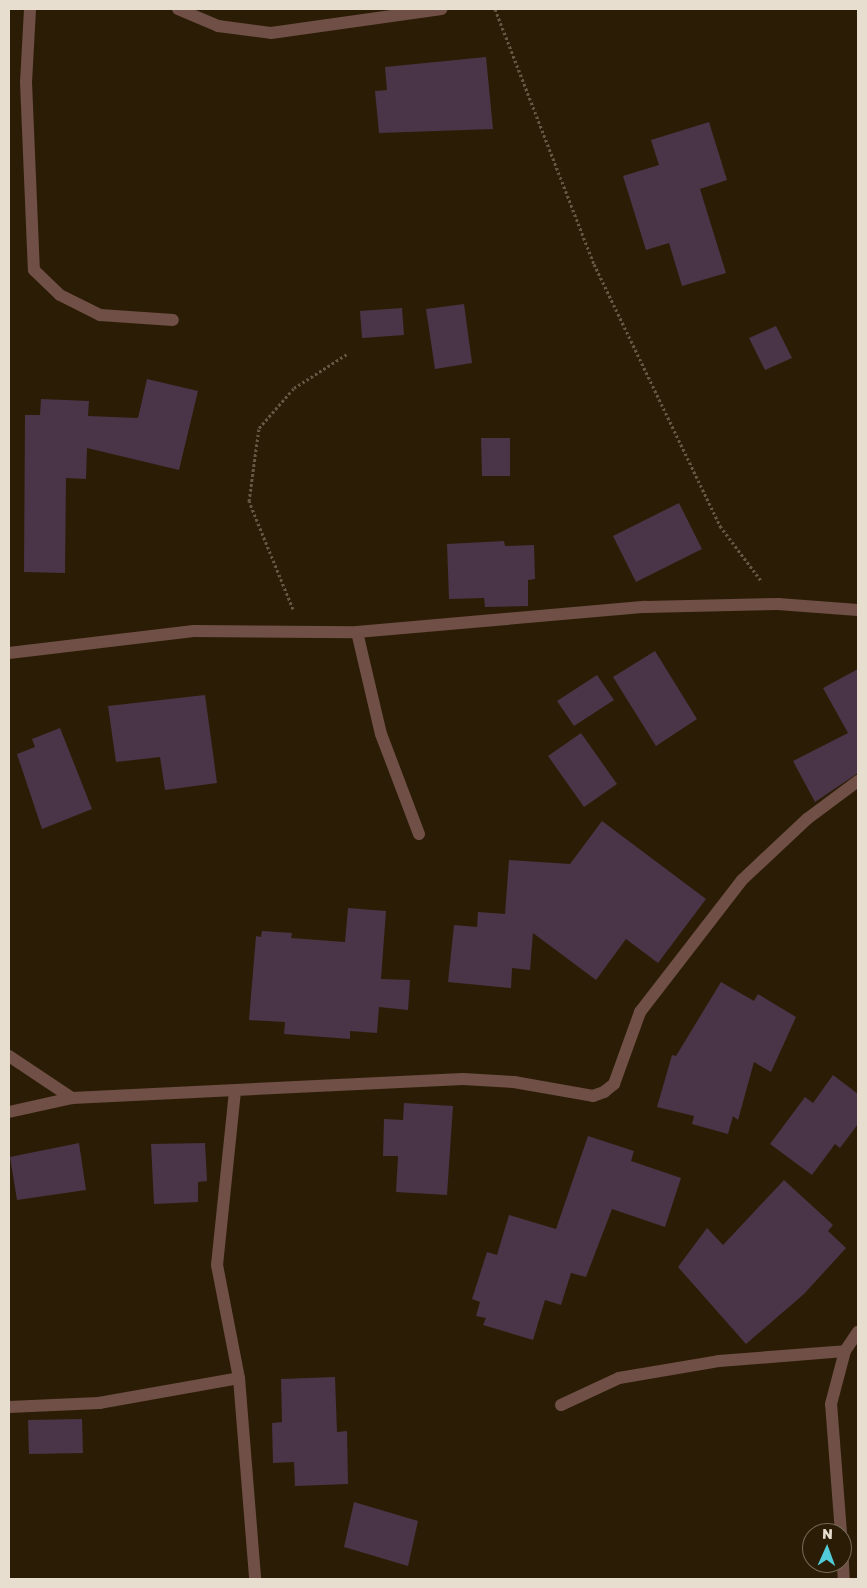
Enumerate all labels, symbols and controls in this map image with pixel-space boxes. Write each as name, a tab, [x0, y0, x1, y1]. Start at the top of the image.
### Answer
north arrow	[802, 1523, 852, 1573]
text: N	[822, 1525, 833, 1542]

